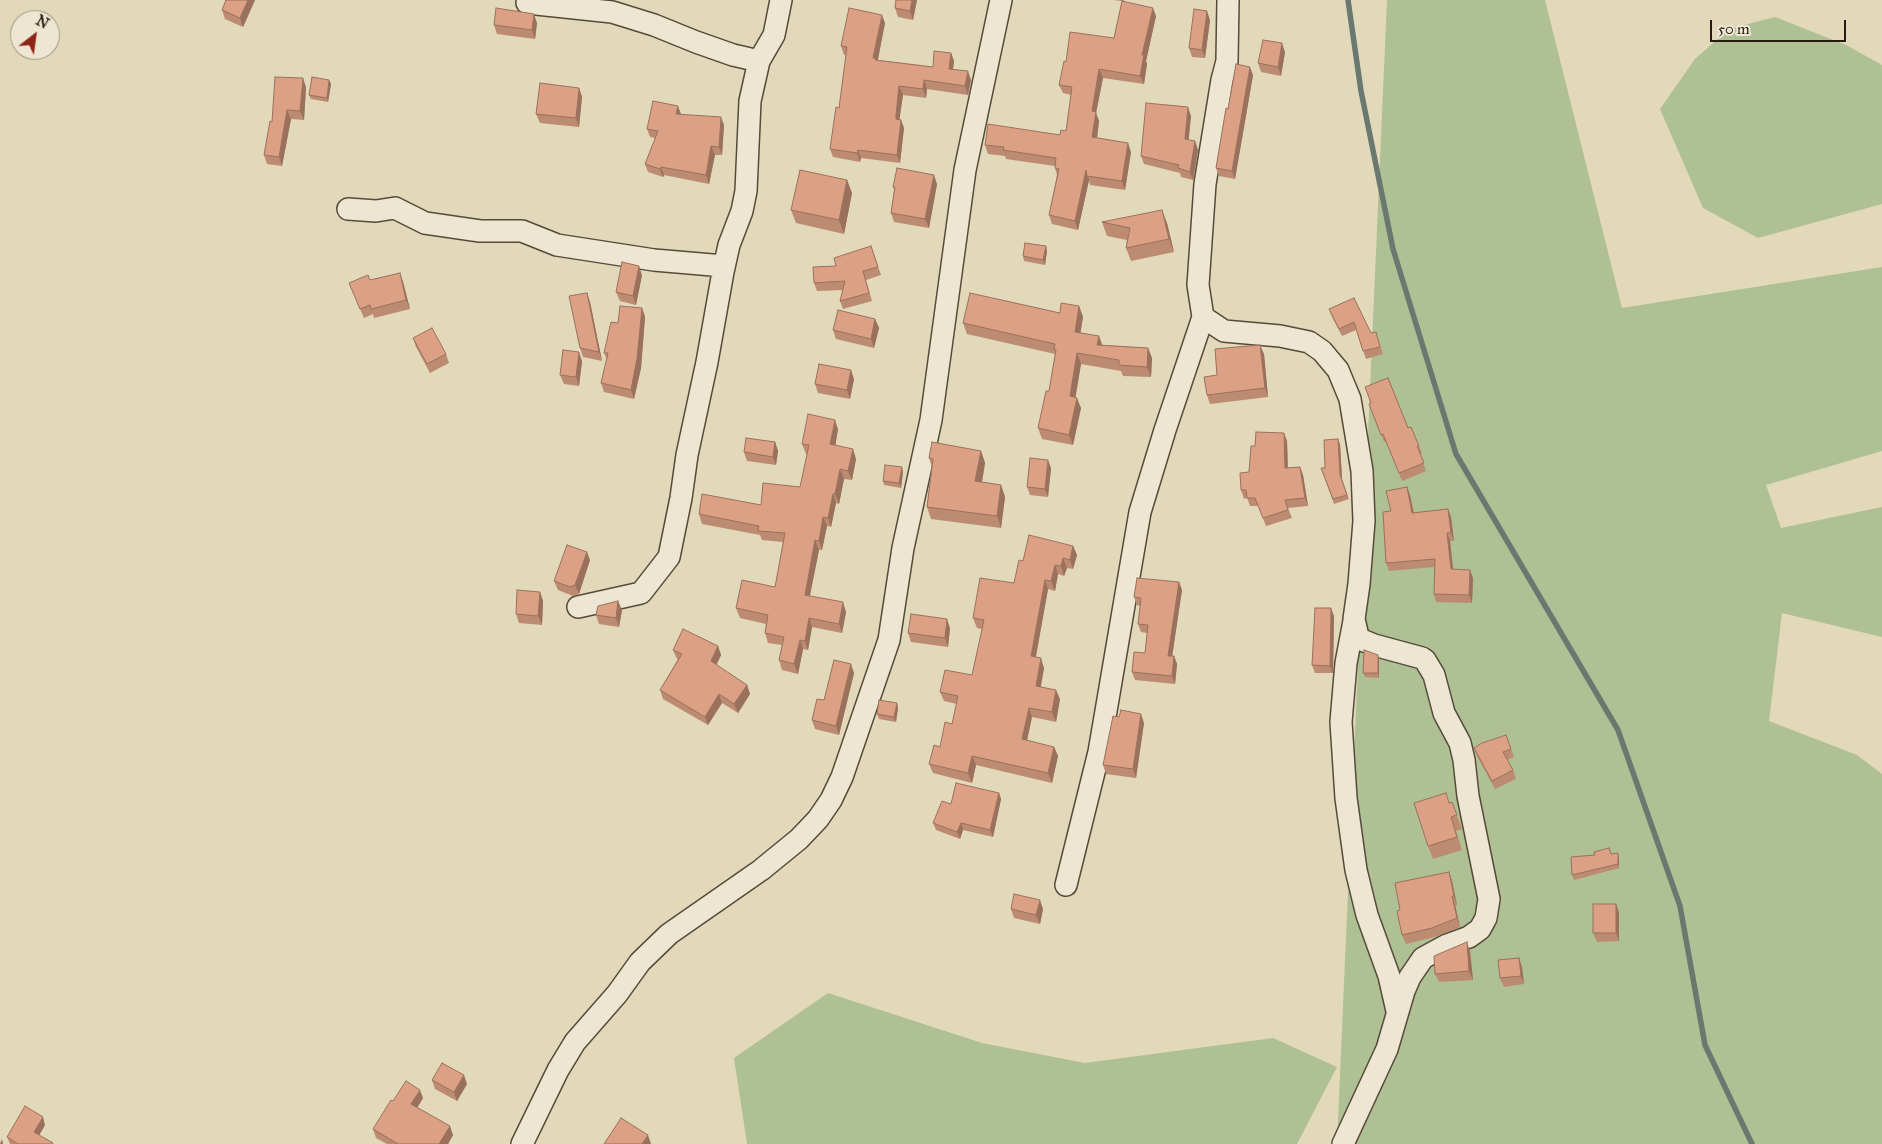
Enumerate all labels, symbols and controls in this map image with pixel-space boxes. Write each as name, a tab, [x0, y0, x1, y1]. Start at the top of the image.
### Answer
north arrow	[10, 10, 60, 60]
scale bar	[1712, 10, 1848, 42]
text: N	[33, 12, 52, 33]
text: 50 m	[1718, 20, 1750, 38]

